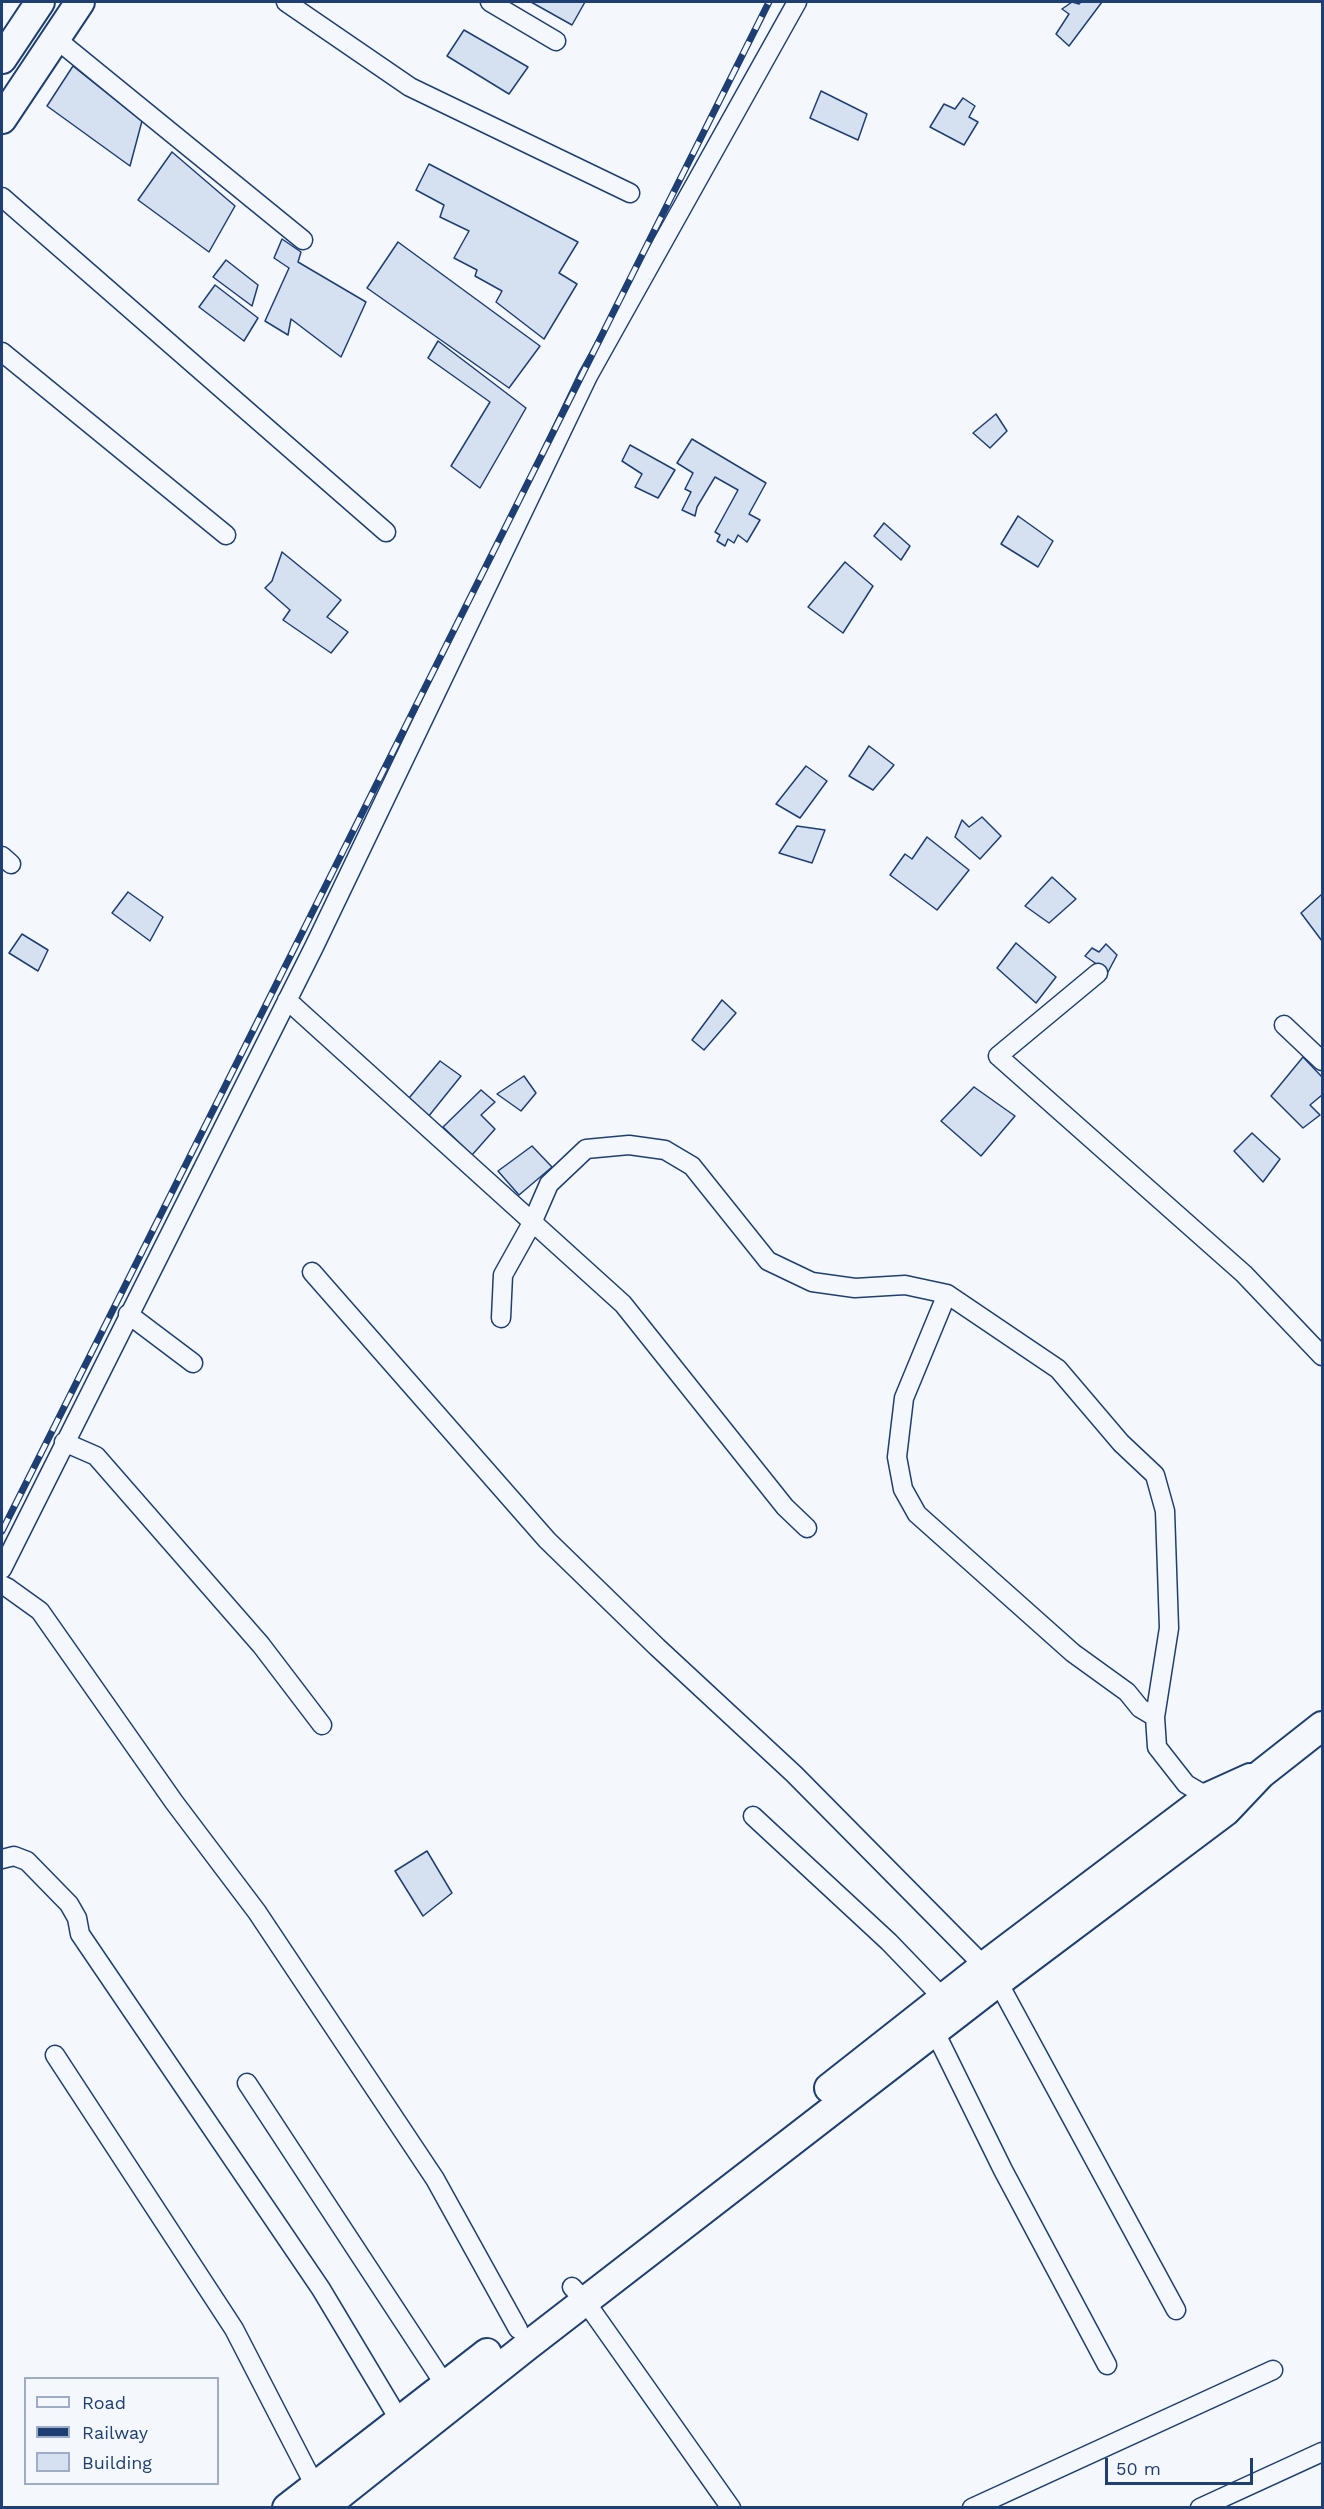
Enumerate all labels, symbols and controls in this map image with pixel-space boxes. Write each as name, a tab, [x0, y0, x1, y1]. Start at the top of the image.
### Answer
legend	[24, 2377, 219, 2485]
text: Road	[82, 2392, 126, 2413]
text: Railway	[82, 2422, 148, 2443]
scale bar	[1108, 2446, 1256, 2484]
text: Building	[82, 2452, 152, 2473]
text: 50 m	[1116, 2458, 1161, 2479]

